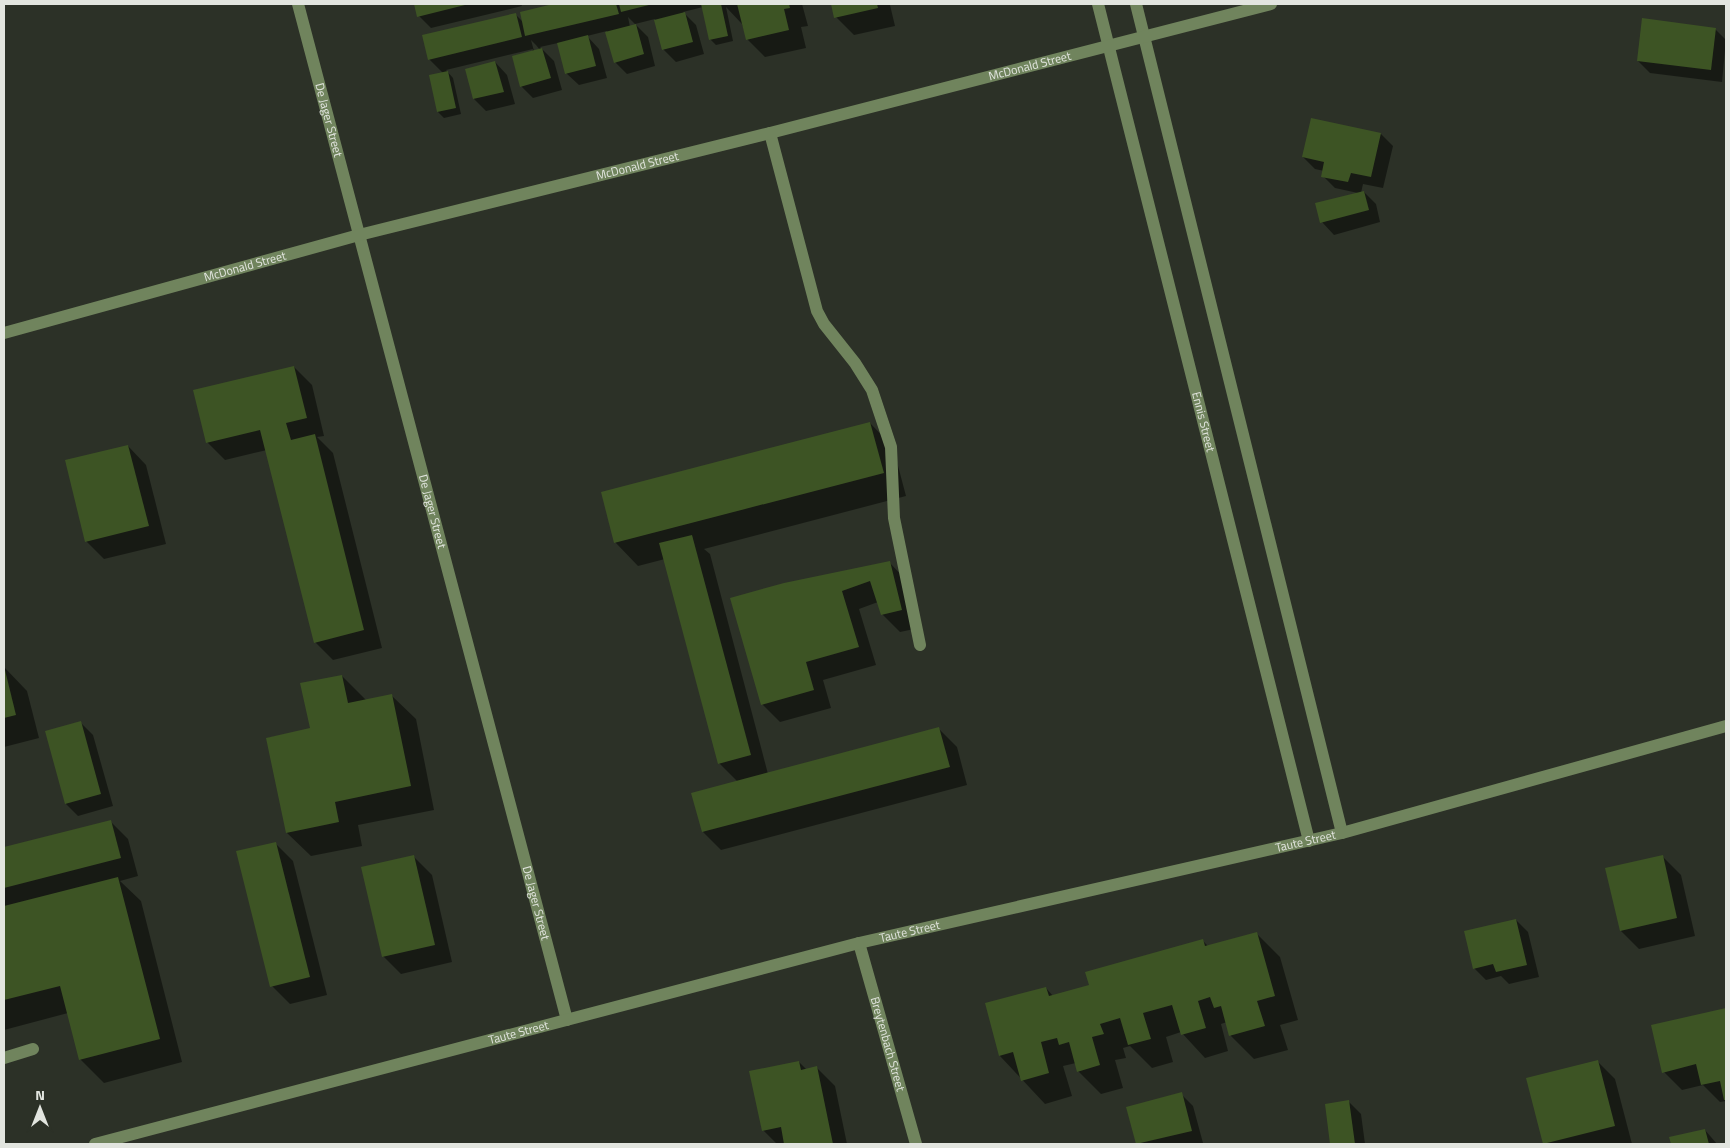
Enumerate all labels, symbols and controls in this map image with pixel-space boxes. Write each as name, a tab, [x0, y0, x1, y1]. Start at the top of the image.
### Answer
street label: McDonald Street	[986, 46, 1074, 85]
street label: De Jager Street	[310, 81, 348, 160]
street label: McDonald Street	[594, 146, 681, 185]
street label: McDonald Street	[202, 245, 289, 286]
street label: Ennis Street	[1187, 390, 1221, 455]
street label: De Jager Street	[414, 472, 452, 551]
street label: Taute Street	[1273, 825, 1338, 857]
street label: De Jager Street	[518, 864, 556, 943]
street label: Taute Street	[877, 915, 942, 947]
street label: Breytenbach Street	[866, 994, 911, 1094]
street label: Taute Street	[486, 1015, 551, 1049]
north arrow	[15, 1083, 65, 1133]
text: N	[35, 1084, 45, 1105]

